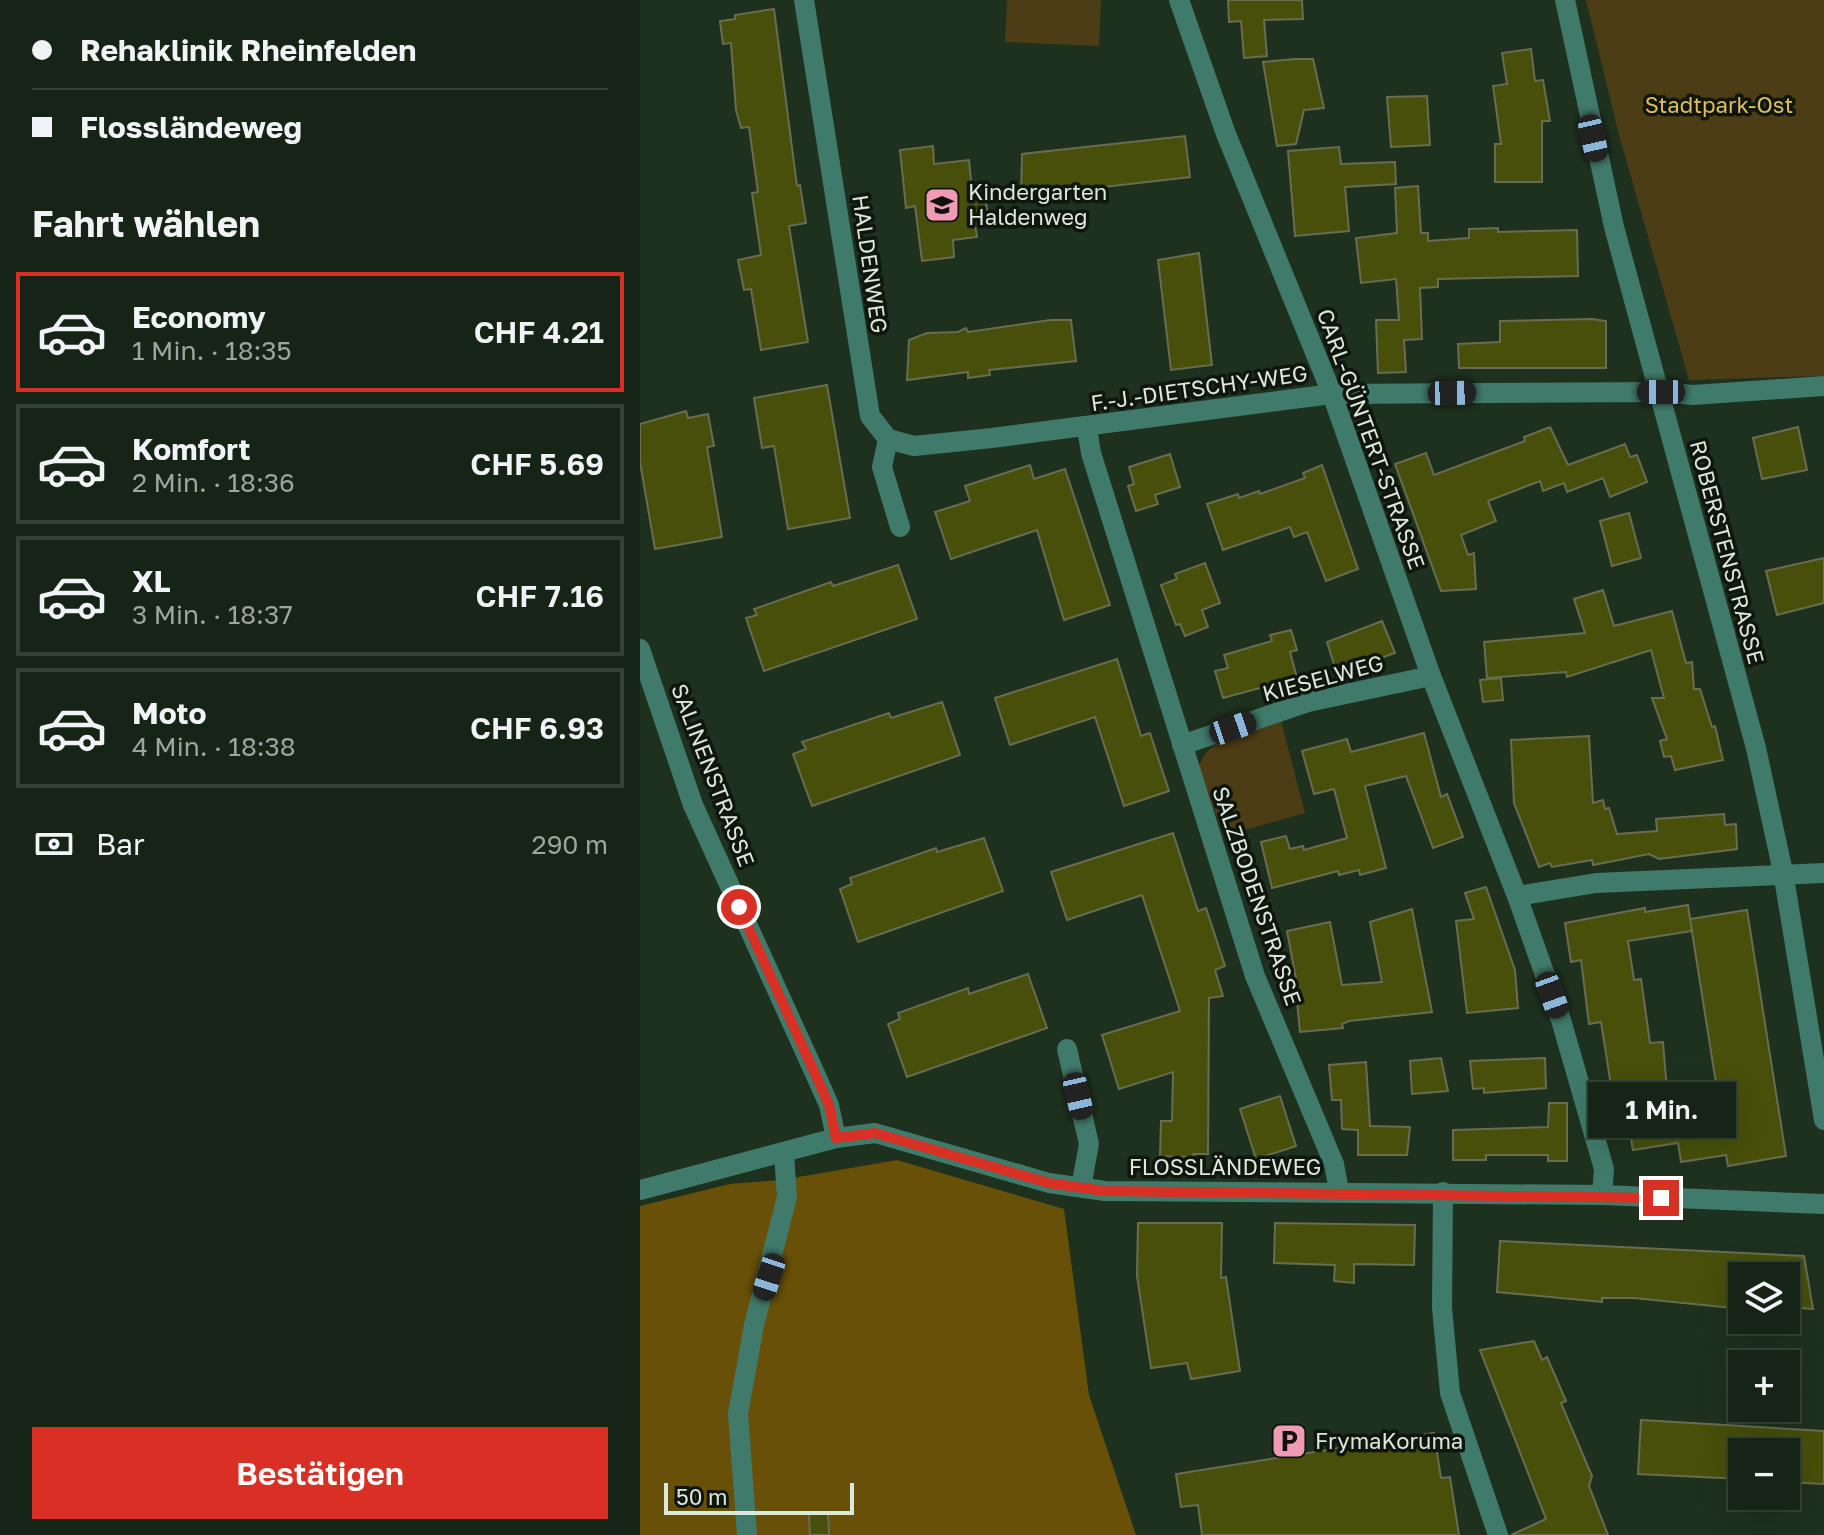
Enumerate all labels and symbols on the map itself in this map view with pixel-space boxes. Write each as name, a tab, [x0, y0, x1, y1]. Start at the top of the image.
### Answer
park label: Stadtpark-Ost	[1645, 91, 1793, 118]
car	[1576, 112, 1610, 164]
place label: Kindergarten Haldenweg	[968, 178, 1107, 230]
school or university icon: Kindergarten Haldenweg	[923, 186, 961, 224]
street label: HALDENWEG	[847, 193, 894, 335]
street label: CARL-GÜNTERT-STRASSE	[1312, 305, 1431, 573]
street label: F.-J.-DIETSCHY-WEG	[1089, 359, 1309, 416]
car	[1637, 380, 1685, 404]
car	[1428, 381, 1476, 405]
street label: ROBERSTENSTRASSE	[1685, 437, 1770, 667]
street label: KIESELWEG	[1259, 648, 1386, 707]
street label: SALINENSTRASSE	[666, 680, 761, 870]
car	[1206, 709, 1260, 747]
street label: SALZBODENSTRASSE	[1207, 783, 1308, 1009]
route start	[721, 889, 757, 925]
car	[1533, 968, 1571, 1022]
car	[1061, 1070, 1095, 1122]
callout: 1 Min.	[1587, 1082, 1735, 1138]
street label: FLOSSLÄNDEWEG	[1129, 1153, 1321, 1180]
route end	[1643, 1180, 1679, 1216]
car	[750, 1250, 788, 1304]
parking icon: FrymaKoruma	[1270, 1422, 1308, 1460]
place label: FrymaKoruma	[1315, 1427, 1463, 1454]
scale bar	[664, 1479, 854, 1515]

